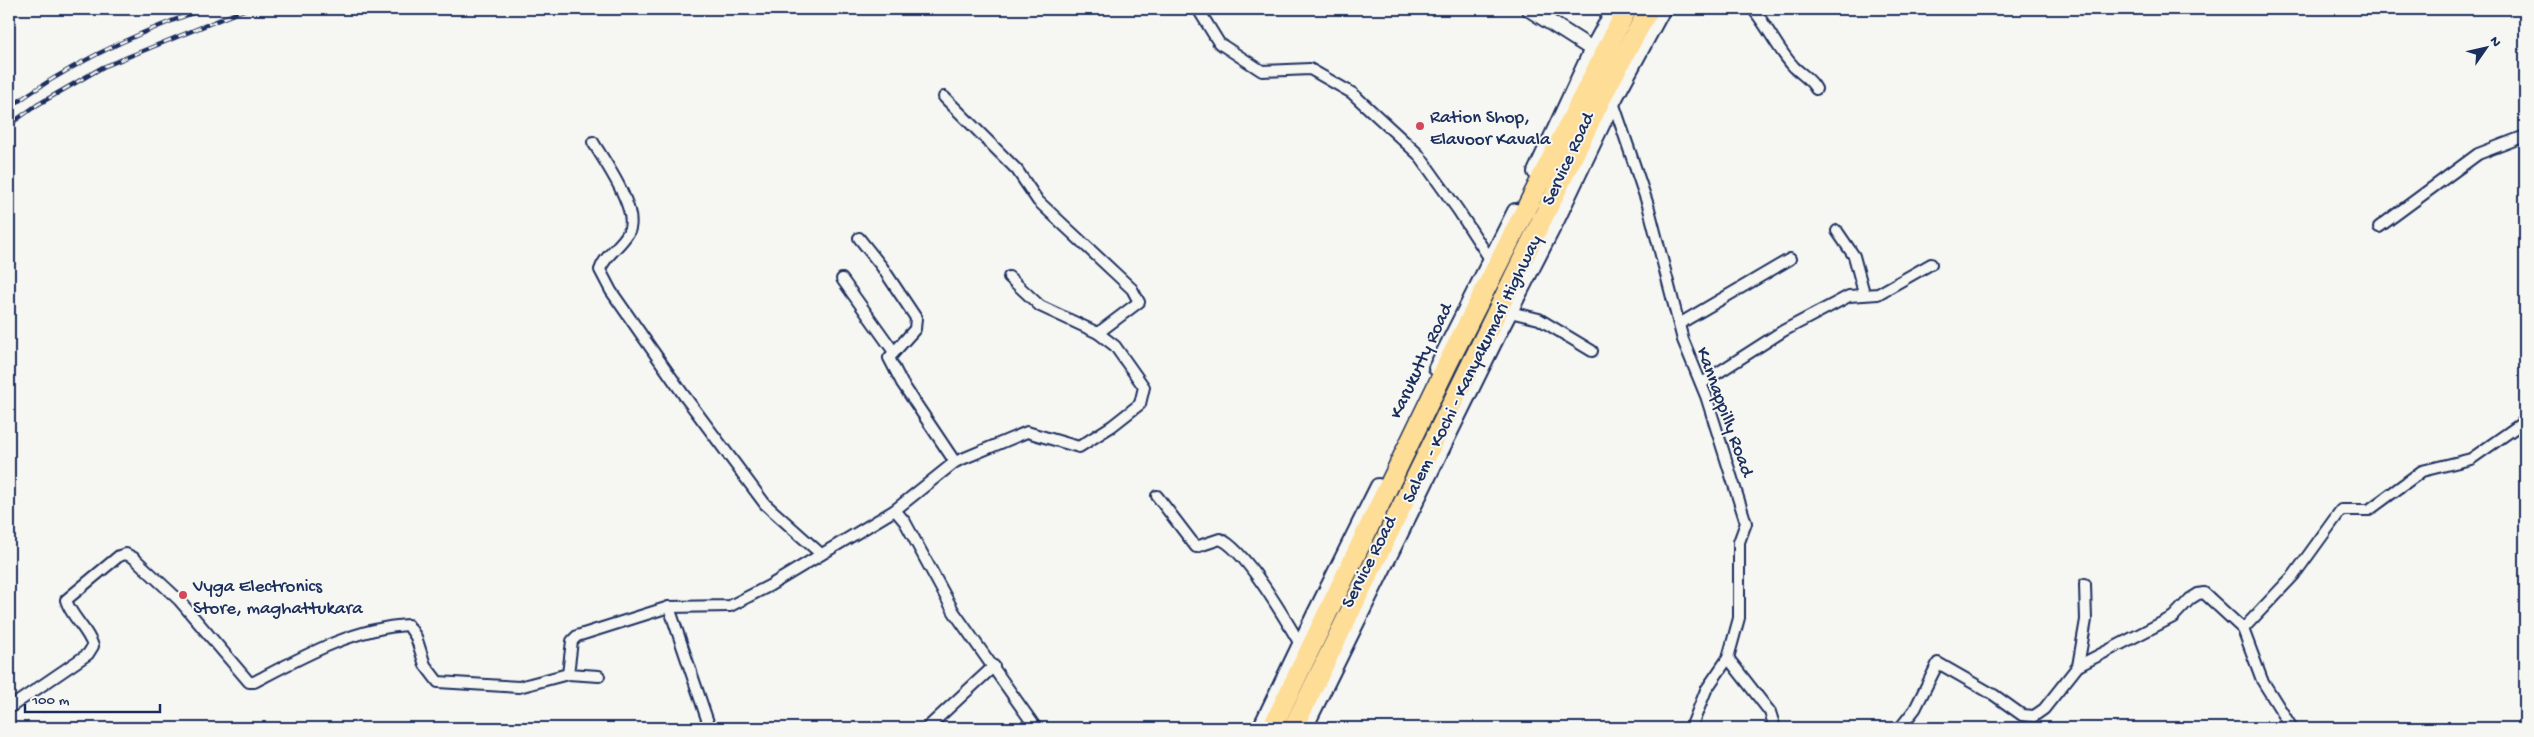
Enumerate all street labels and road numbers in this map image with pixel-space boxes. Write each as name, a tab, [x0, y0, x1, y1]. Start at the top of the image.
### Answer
street label: Service Road	[1538, 108, 1602, 210]
street label: Salem - Kochi - Kanyakumari Highway	[1398, 231, 1548, 507]
street label: Karukutty Road	[1385, 298, 1460, 423]
street label: Kannappilly Road	[1690, 344, 1758, 482]
street label: Service Road	[1337, 511, 1404, 612]

